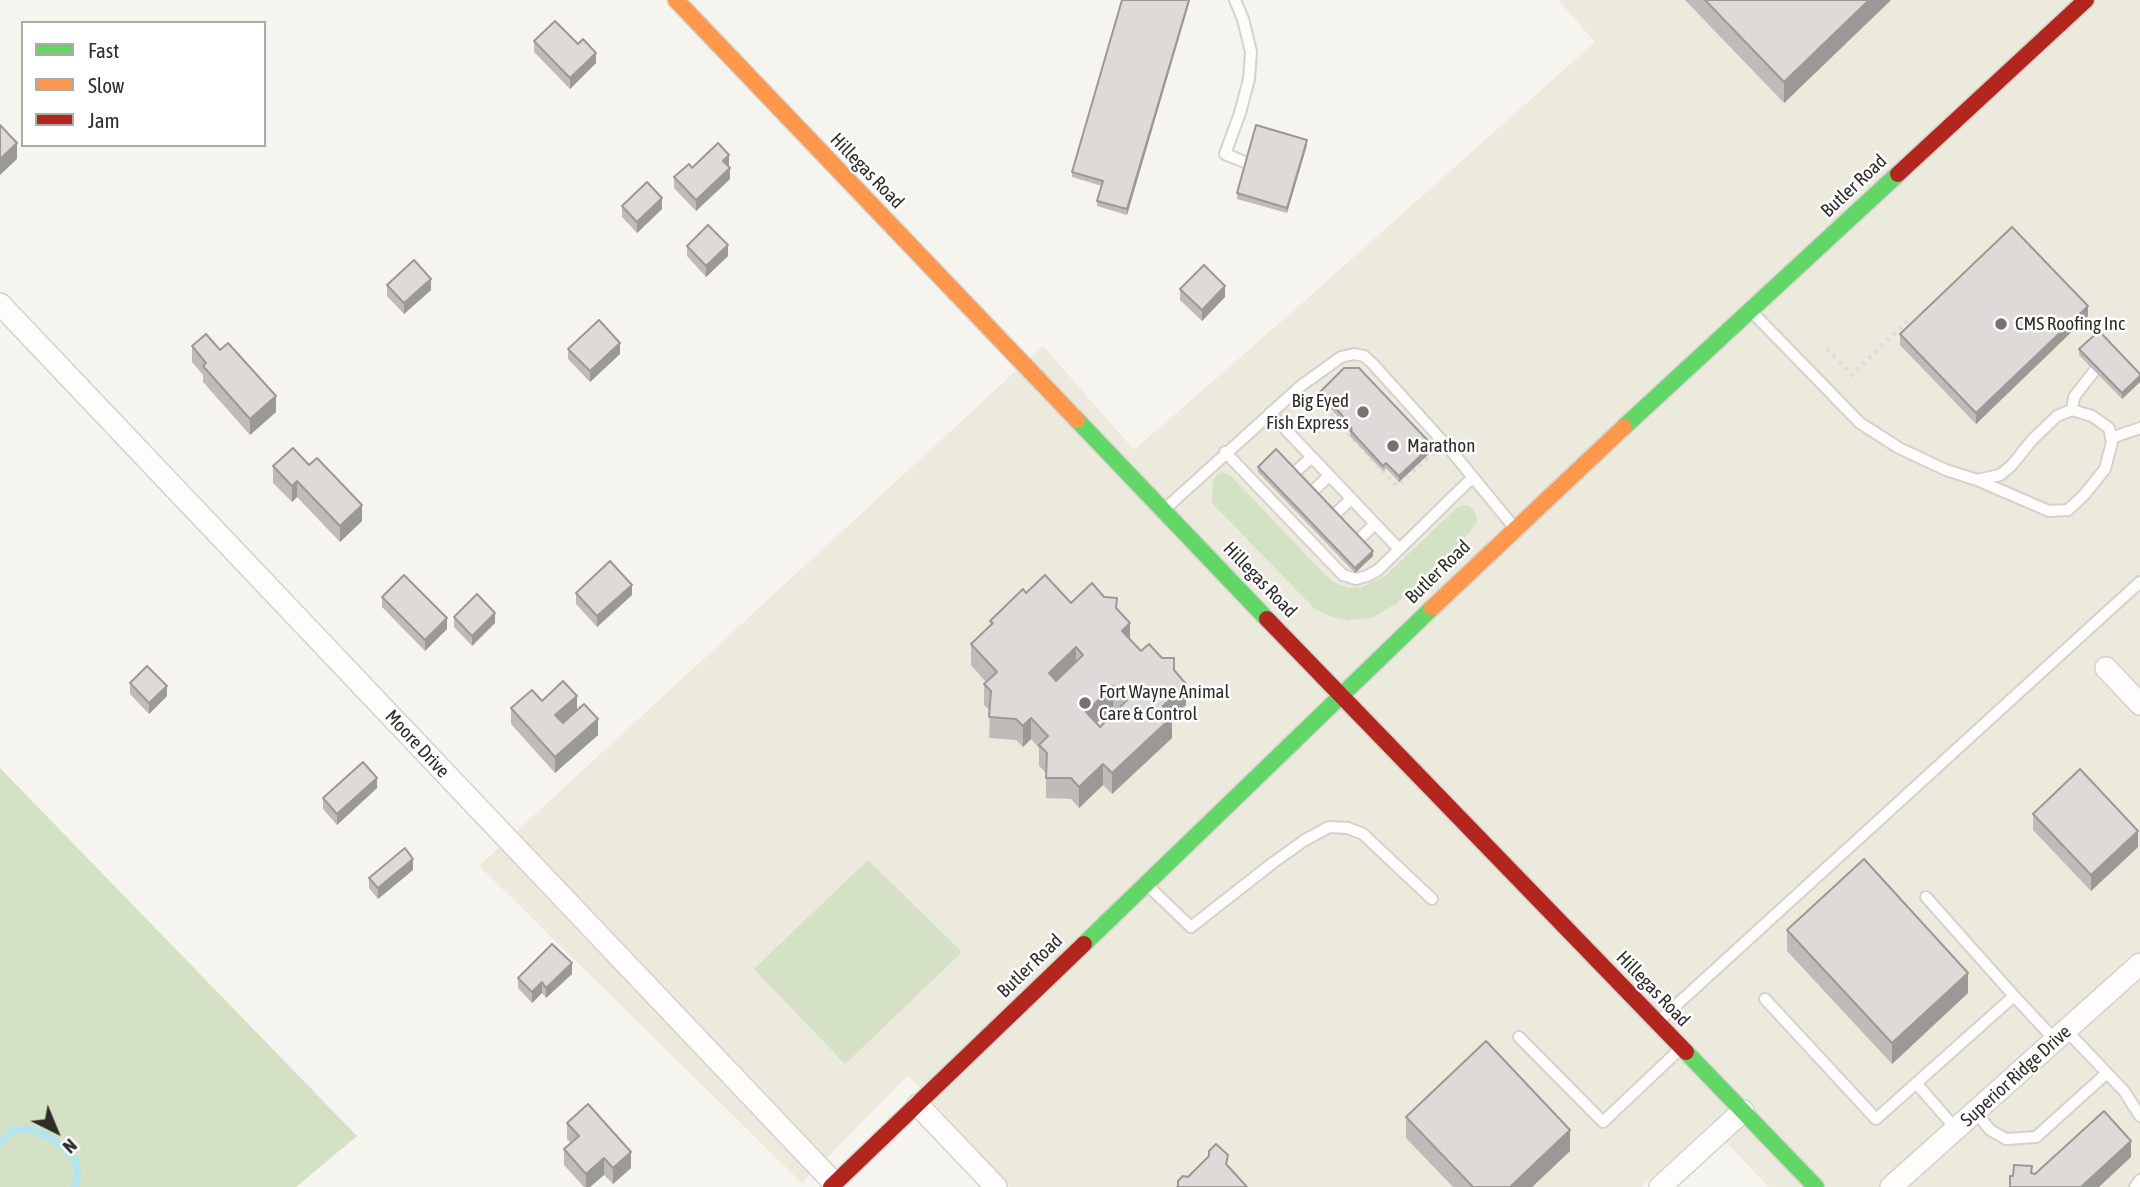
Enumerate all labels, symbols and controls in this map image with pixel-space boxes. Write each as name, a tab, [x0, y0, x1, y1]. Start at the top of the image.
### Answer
legend	[21, 21, 266, 147]
text: Fast	[88, 38, 119, 62]
text: Slow	[88, 73, 124, 97]
text: Jam	[88, 108, 120, 132]
street label: Hillegas Road	[825, 129, 909, 213]
street label: Butler Road	[1816, 150, 1892, 222]
place label: CMS Roofing Inc	[2015, 313, 2125, 335]
marker: CMS Roofing Inc	[1993, 316, 2009, 332]
place label: Big Eyed Fish Express	[1266, 390, 1349, 434]
marker: Big Eyed Fish Express	[1355, 404, 1371, 420]
place label: Marathon	[1407, 435, 1475, 457]
marker: Marathon	[1385, 438, 1401, 454]
street label: Butler Road	[1401, 535, 1475, 609]
street label: Hillegas Road	[1218, 538, 1302, 622]
place label: Fort Wayne Animal Care & Control	[1099, 681, 1229, 725]
marker: Fort Wayne Animal Care & Control	[1077, 695, 1093, 711]
street label: Moore Drive	[380, 705, 454, 783]
street label: Butler Road	[993, 929, 1067, 1003]
street label: Hillegas Road	[1611, 947, 1695, 1031]
street label: Superior Ridge Drive	[1956, 1020, 2076, 1132]
north arrow	[21, 1096, 91, 1166]
text: N	[59, 1134, 82, 1158]

